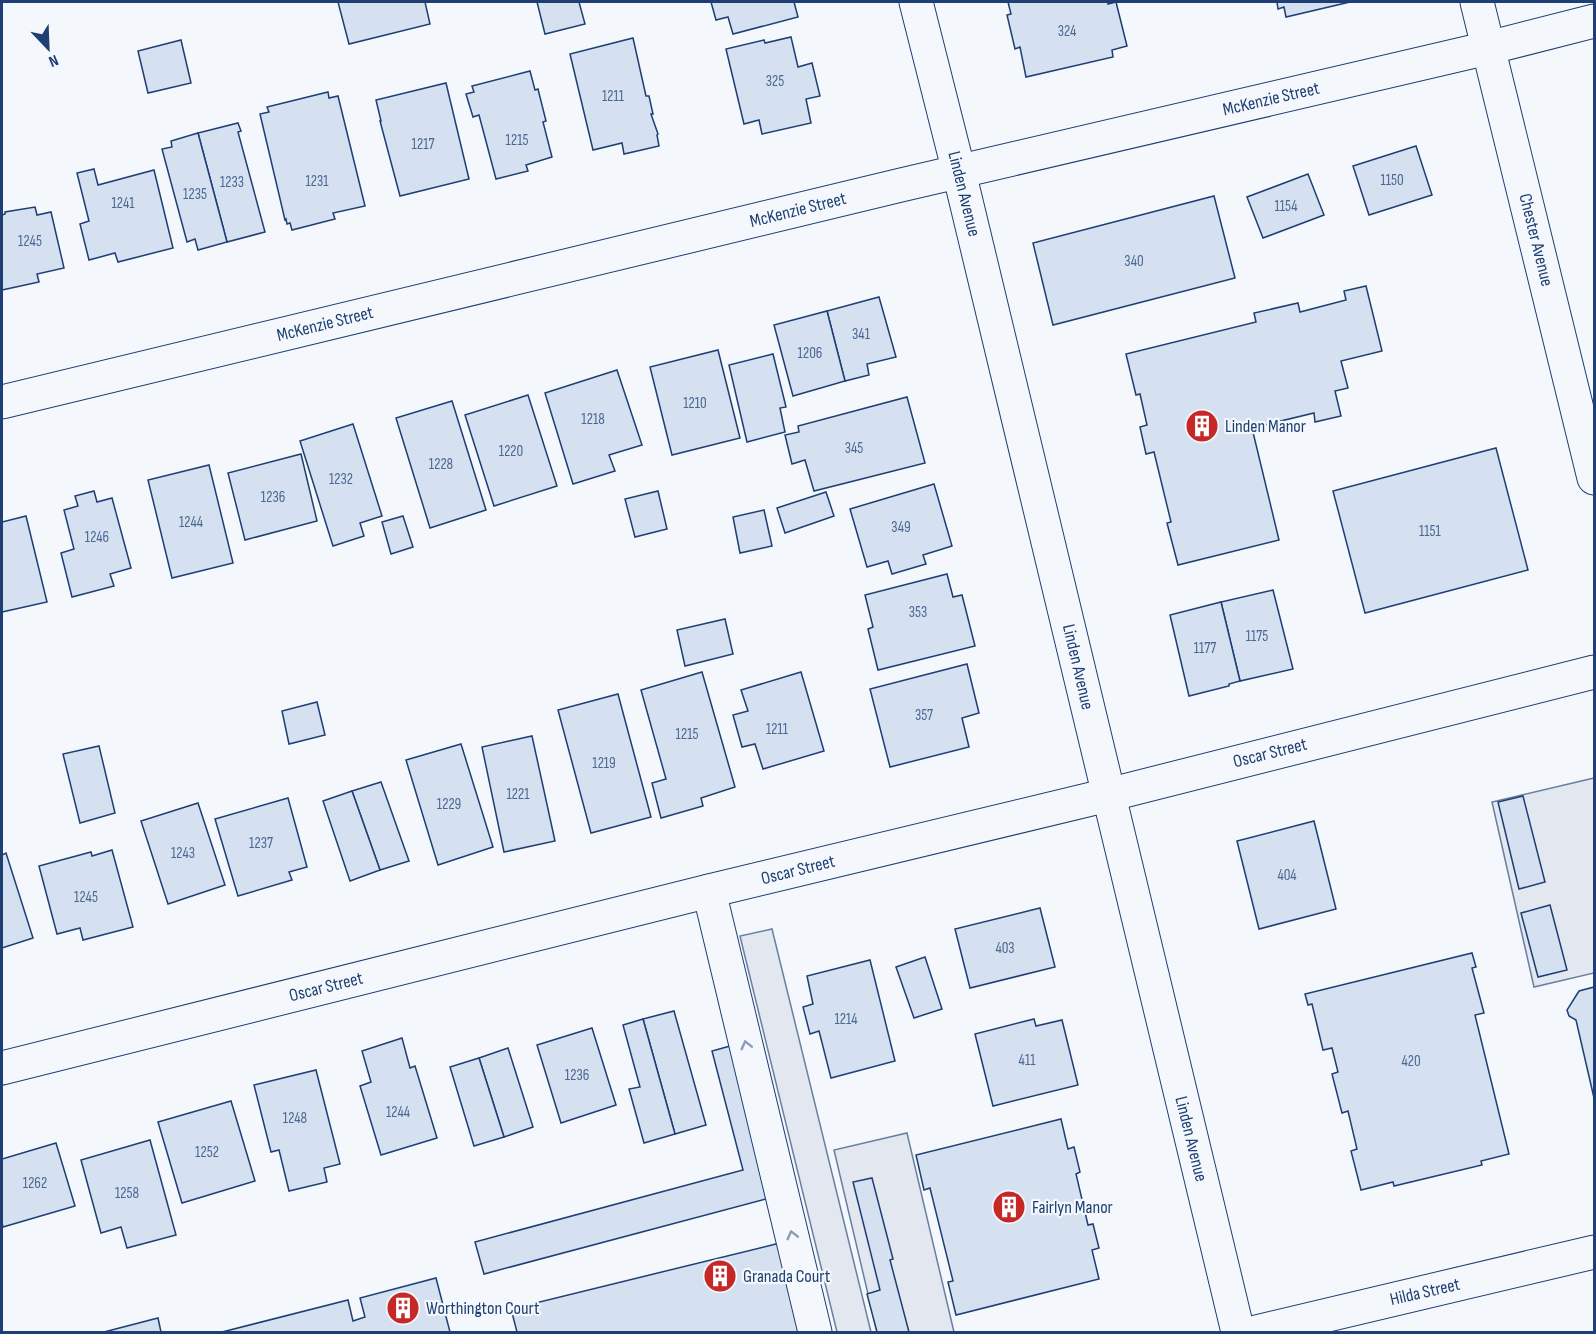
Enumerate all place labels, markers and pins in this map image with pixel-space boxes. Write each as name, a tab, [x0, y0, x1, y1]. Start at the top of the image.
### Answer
building icon: Linden Manor	[1184, 408, 1220, 444]
place label: Linden Manor	[1225, 416, 1306, 437]
building icon: Fairlyn Manor	[991, 1189, 1027, 1225]
place label: Fairlyn Manor	[1032, 1197, 1113, 1218]
building icon: Granada Court	[702, 1258, 738, 1294]
place label: Granada Court	[743, 1266, 831, 1287]
building icon: Worthington Court	[385, 1290, 421, 1326]
place label: Worthington Court	[426, 1298, 540, 1319]

